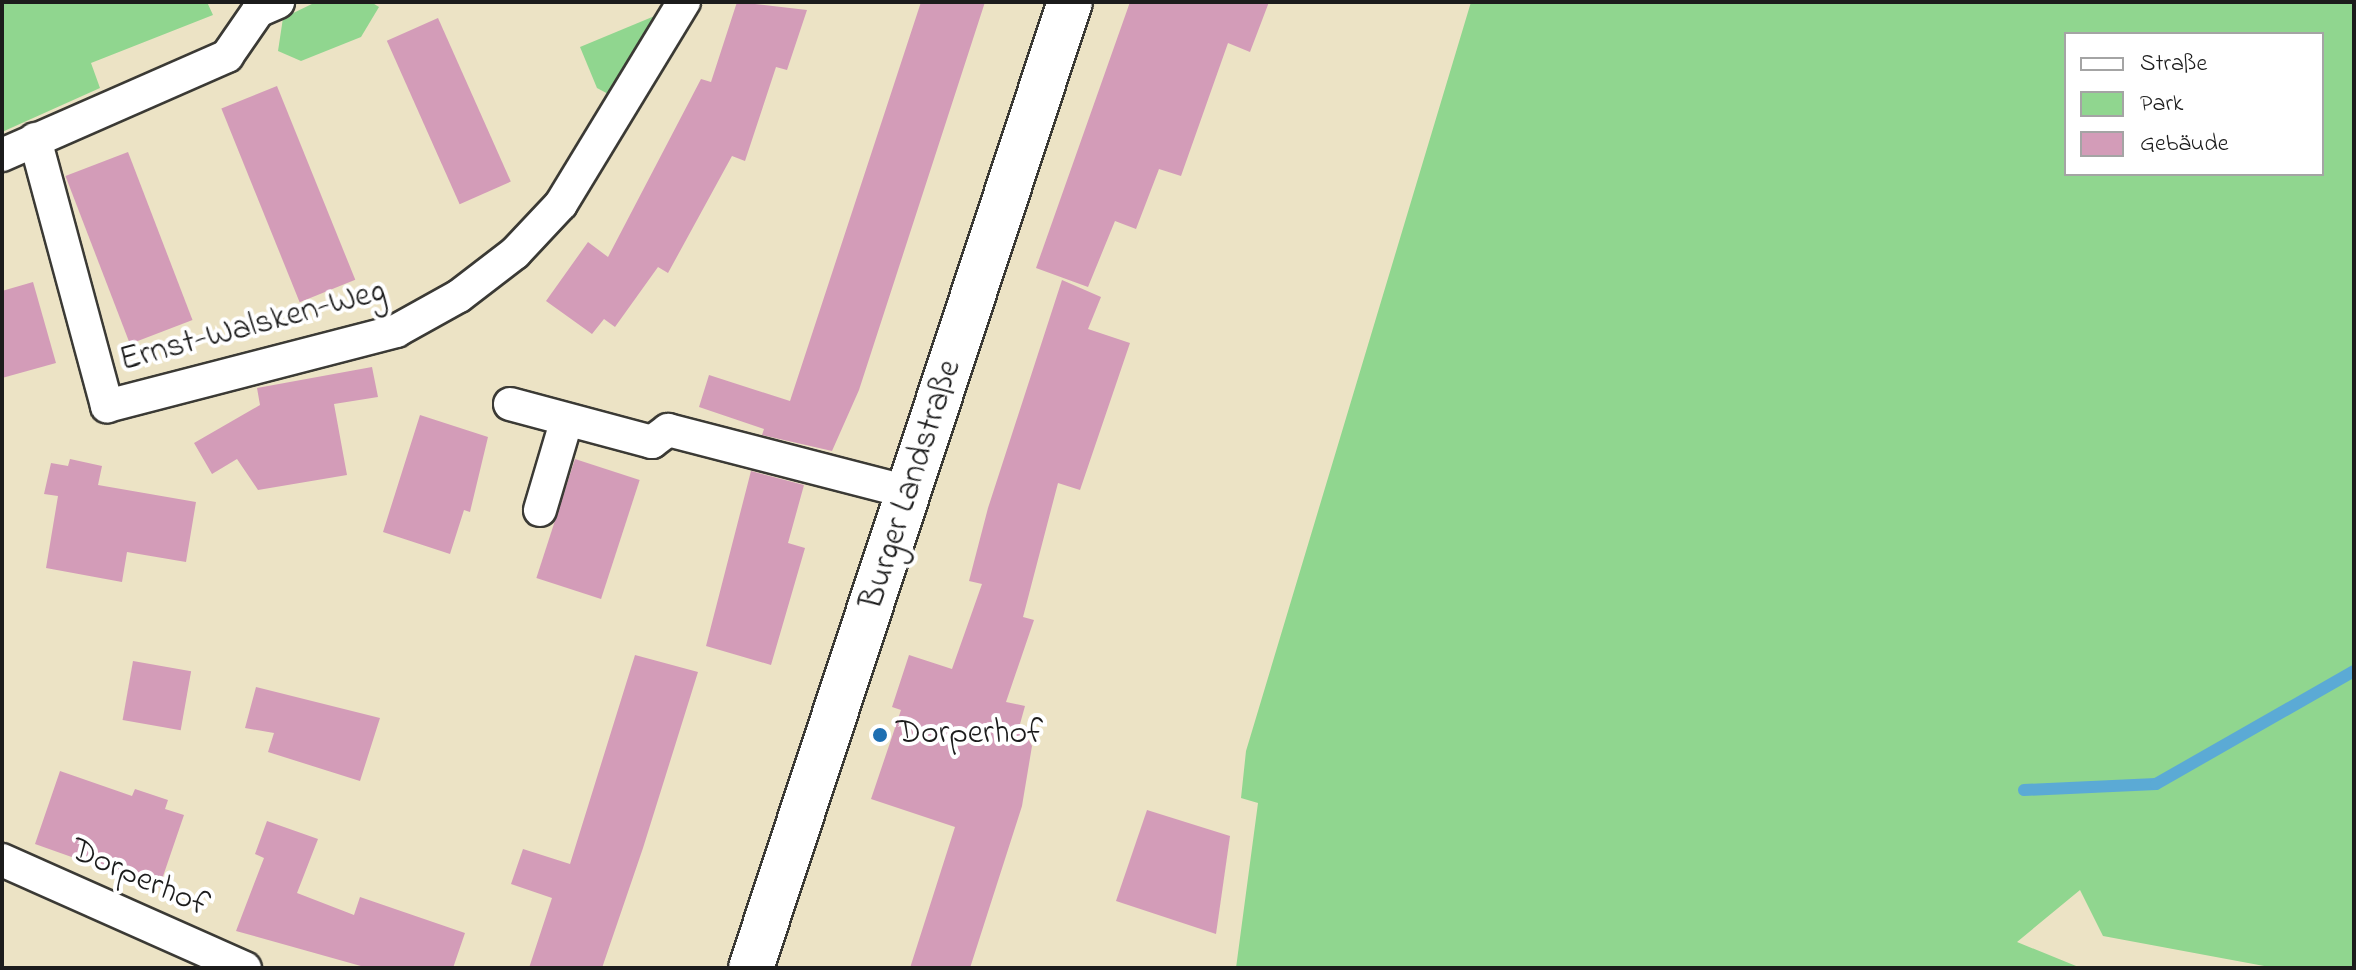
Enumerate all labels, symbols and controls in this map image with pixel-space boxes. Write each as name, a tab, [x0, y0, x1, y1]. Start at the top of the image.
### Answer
legend	[2064, 32, 2324, 176]
text: Straße	[2140, 47, 2207, 82]
text: Park	[2140, 87, 2183, 122]
text: Gebäude	[2140, 127, 2229, 162]
street label: Ernst-Walsken-Weg	[116, 272, 390, 382]
street label: Burger Landstraße	[852, 355, 972, 615]
place label: Dorperhof	[896, 715, 1043, 755]
marker: Dorperhof	[871, 726, 889, 744]
street label: Dorperhof	[64, 830, 214, 928]

